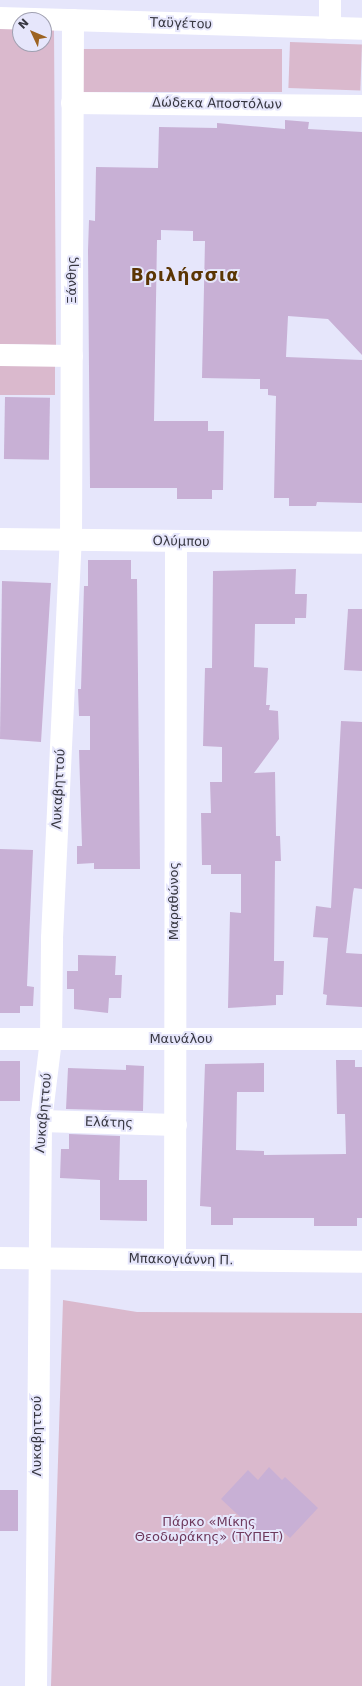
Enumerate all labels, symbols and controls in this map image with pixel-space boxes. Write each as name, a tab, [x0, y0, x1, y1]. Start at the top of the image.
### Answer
north arrow	[12, 12, 52, 52]
street label: Ταϋγέτου	[150, 15, 212, 33]
text: N	[16, 16, 32, 32]
street label: Δώδεκα Αποστόλων	[152, 95, 282, 113]
street label: Ξάνθης	[64, 256, 80, 304]
district label: Βριλήσσια	[131, 266, 239, 286]
street label: Ολύμπου	[152, 534, 210, 550]
street label: Λυκαβηττού	[49, 748, 69, 830]
street label: Μαραθώνος	[166, 862, 182, 940]
street label: Μαινάλου	[149, 1031, 213, 1047]
street label: Λυκαβηττού	[33, 1072, 55, 1154]
street label: Ελάτης	[85, 1114, 133, 1132]
street label: Μπακογιάννη Π.	[129, 1251, 233, 1269]
street label: Λυκαβηττού	[29, 1396, 45, 1476]
park label: Πάρκο «Μίκης Θεοδωράκης» (ΤΥΠΕΤ)	[135, 1515, 283, 1546]

